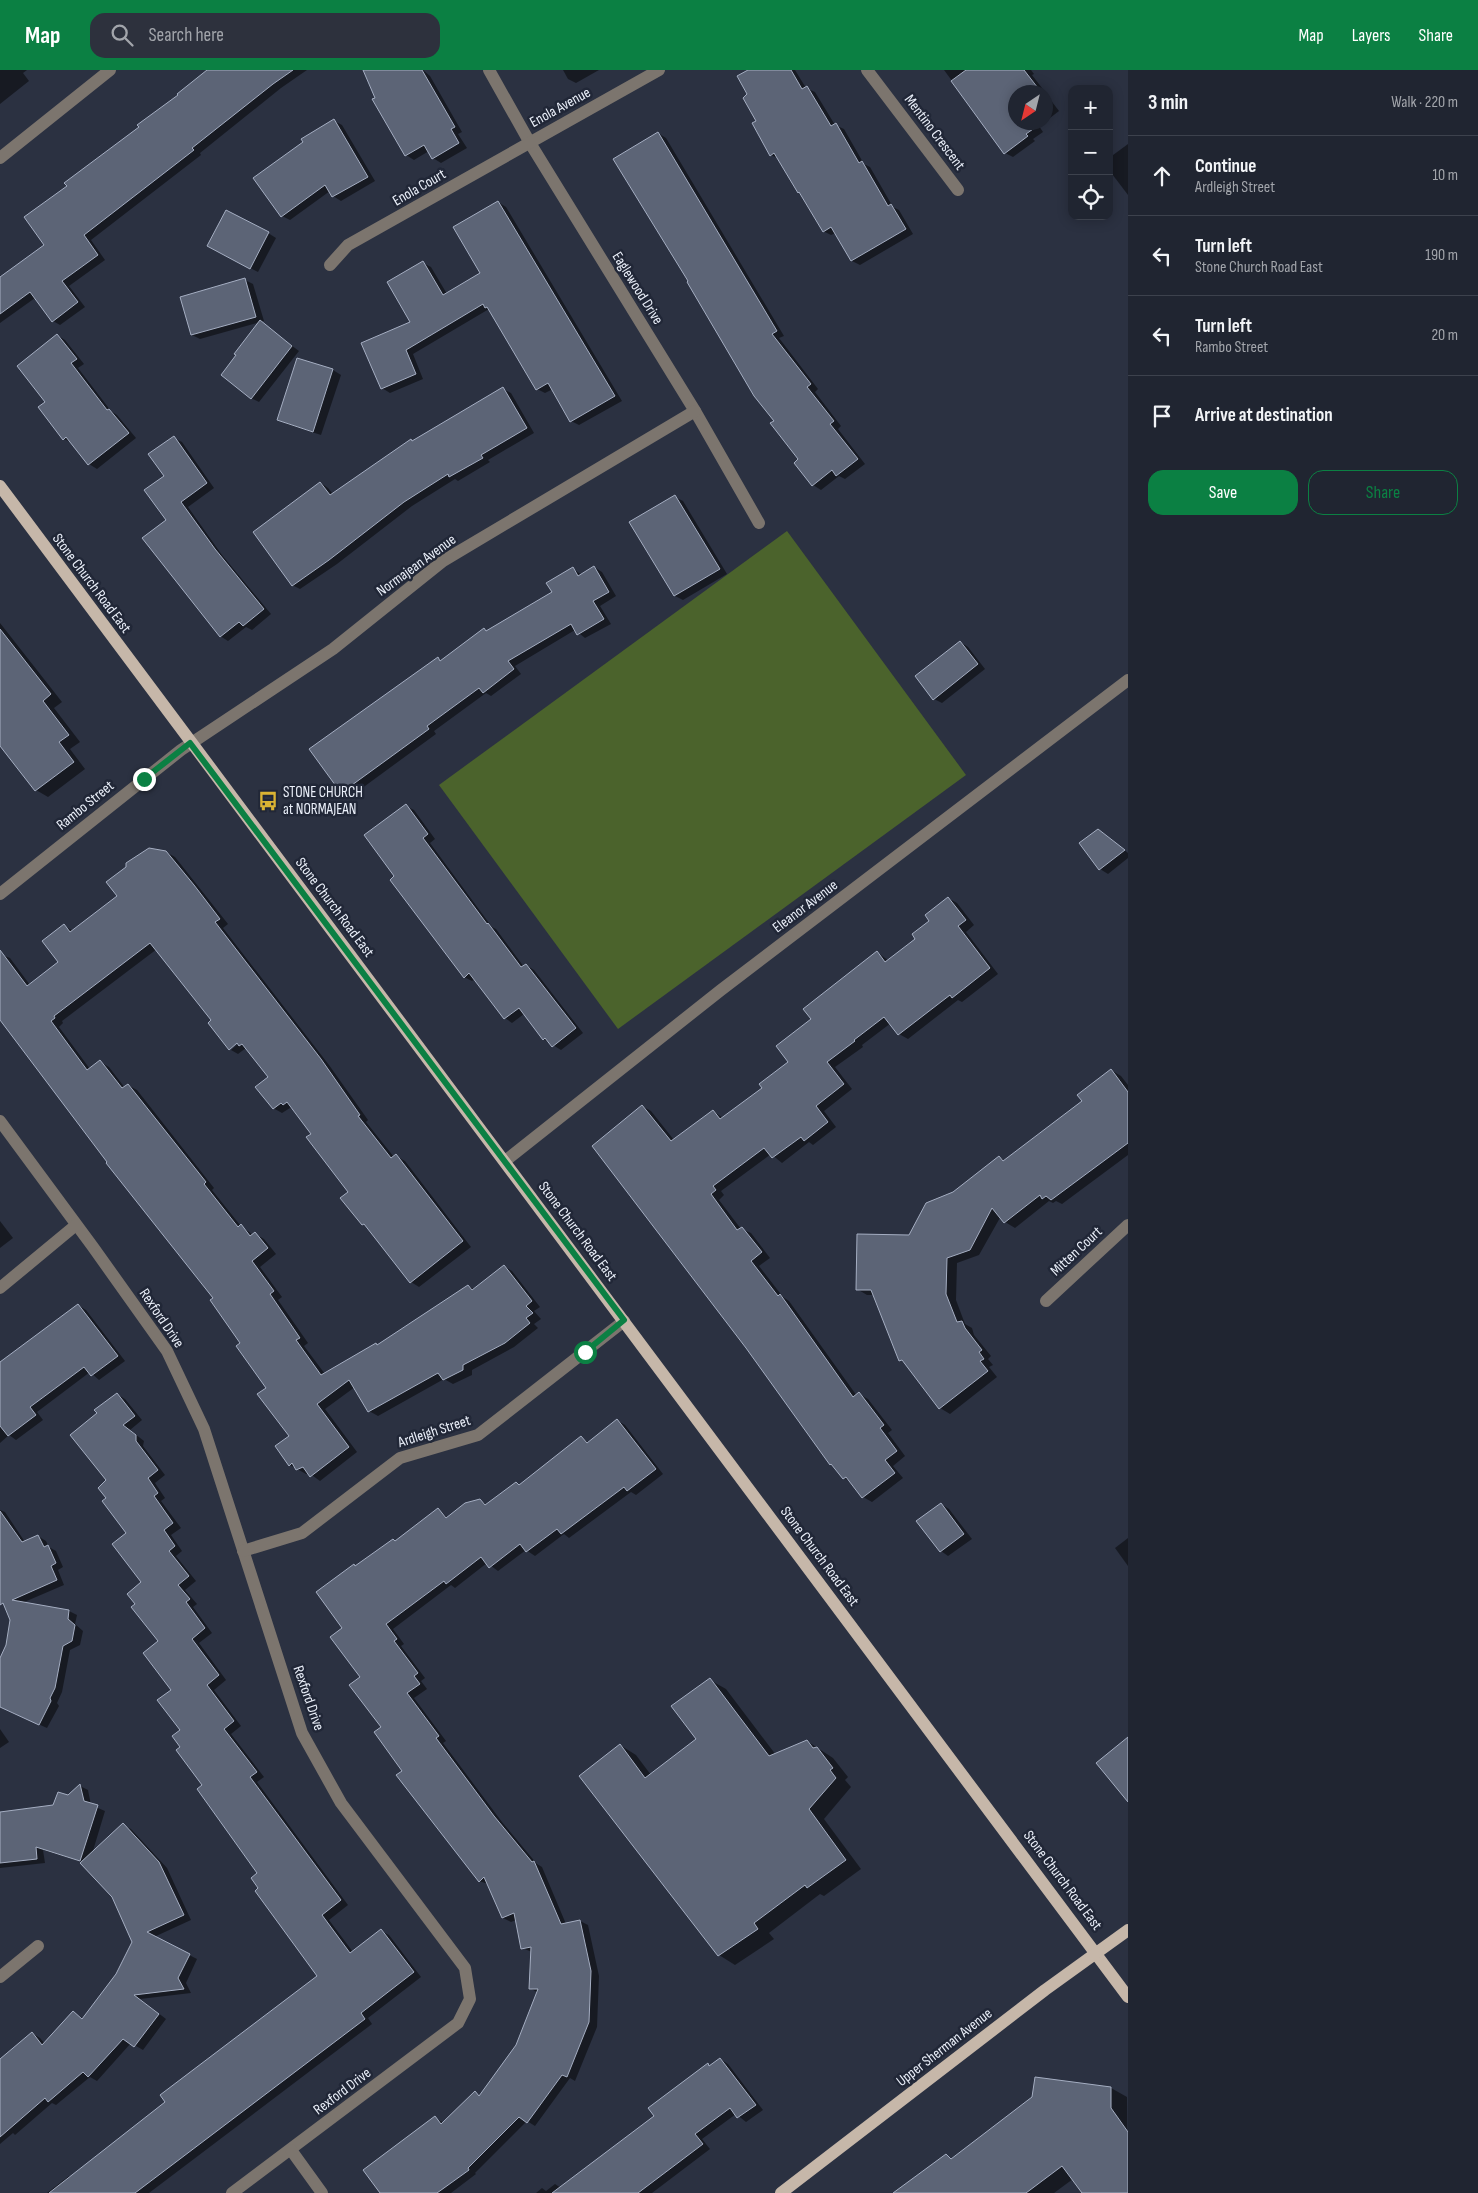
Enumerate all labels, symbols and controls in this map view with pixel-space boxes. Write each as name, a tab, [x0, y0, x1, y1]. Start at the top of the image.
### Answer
search box	[90, 13, 440, 58]
text: Map	[25, 21, 60, 50]
icon: search	[108, 21, 136, 49]
text: Search here	[148, 24, 224, 47]
text: Map	[1299, 25, 1324, 46]
text: Layers	[1352, 25, 1391, 46]
text: Share	[1419, 25, 1453, 46]
street label: Enola Avenue	[527, 83, 594, 132]
north arrow	[1008, 85, 1053, 130]
map controls	[1068, 85, 1113, 220]
button: +	[1068, 85, 1113, 130]
text: 3 min	[1148, 90, 1188, 115]
street label: Mentino Crescent	[900, 91, 969, 174]
text: Walk · 220 m	[1391, 93, 1458, 112]
button: −	[1068, 130, 1113, 175]
text: Continue	[1195, 155, 1256, 178]
icon: ahead	[1148, 162, 1176, 190]
street label: Enola Court	[389, 164, 450, 210]
text: 10 m	[1432, 166, 1458, 185]
button: locate	[1068, 175, 1113, 220]
text: Ardleigh Street	[1195, 178, 1275, 197]
text: Turn left	[1195, 235, 1252, 258]
icon: left	[1148, 242, 1176, 270]
text: 190 m	[1425, 246, 1458, 265]
street label: Eaglewood Drive	[608, 248, 667, 328]
text: Stone Church Road East	[1195, 258, 1323, 277]
text: Turn left	[1195, 315, 1252, 338]
icon: left	[1148, 322, 1176, 350]
text: 20 m	[1431, 326, 1458, 345]
text: Rambo Street	[1195, 338, 1268, 357]
icon: arrive	[1148, 402, 1176, 430]
text: Arrive at destination	[1195, 404, 1333, 427]
button: Save	[1148, 470, 1298, 515]
button: Share	[1308, 470, 1458, 515]
street label: Stone Church Road East	[48, 530, 136, 637]
street label: Normajean Avenue	[373, 530, 460, 601]
route end	[133, 768, 156, 791]
street label: Rambo Street	[53, 776, 118, 834]
place label: STONE CHURCH at NORMAJEAN	[283, 783, 363, 819]
bus stop icon: STONE CHURCH at NORMAJEAN	[257, 790, 279, 812]
street label: Stone Church Road East	[291, 854, 379, 961]
street label: Eleanor Avenue	[769, 876, 842, 937]
street label: Stone Church Road East	[534, 1178, 622, 1285]
street label: Mitten Court	[1046, 1222, 1107, 1280]
street label: Rexford Drive	[135, 1285, 188, 1352]
route start	[574, 1341, 597, 1364]
street label: Ardleigh Street	[395, 1411, 473, 1452]
street label: Stone Church Road East	[776, 1503, 864, 1610]
street label: Rexford Drive	[289, 1663, 328, 1733]
street label: Stone Church Road East	[1019, 1827, 1107, 1934]
street label: Upper Sherman Avenue	[893, 2004, 996, 2091]
street label: Rexford Drive	[310, 2064, 375, 2119]

